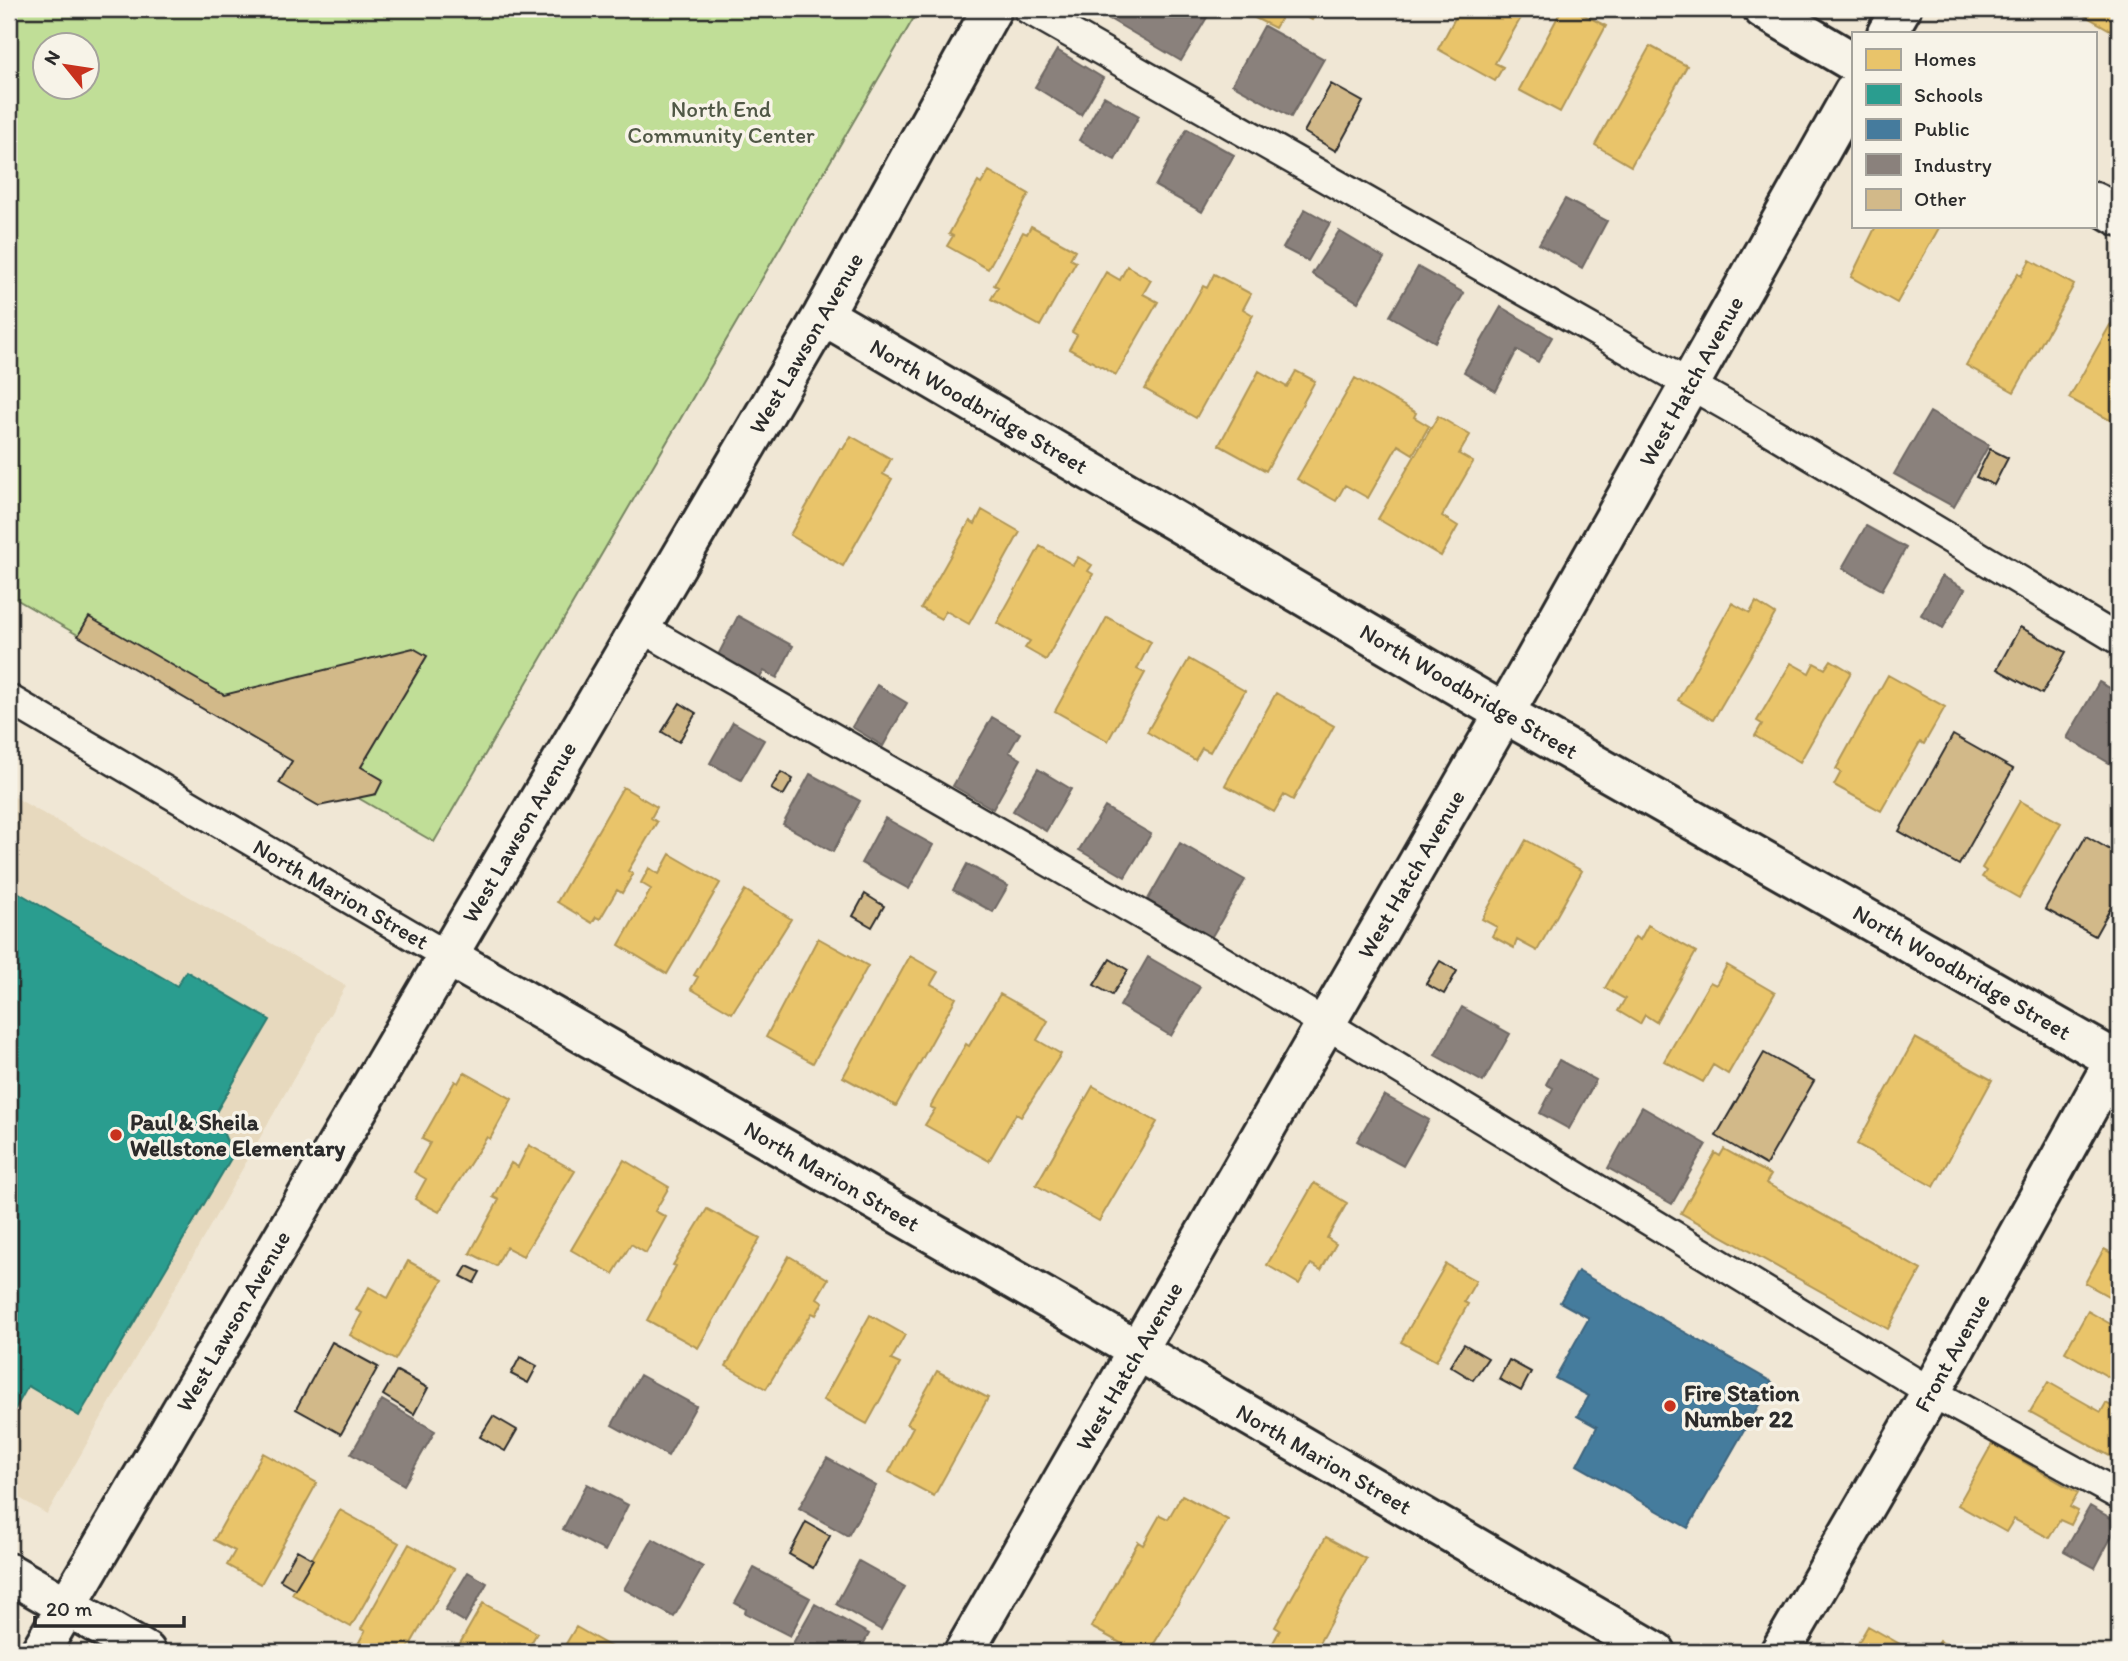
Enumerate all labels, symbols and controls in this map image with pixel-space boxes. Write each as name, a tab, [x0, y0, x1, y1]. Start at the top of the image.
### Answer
north arrow	[32, 32, 102, 102]
legend	[1852, 32, 2096, 228]
text: N	[39, 46, 65, 69]
text: Homes	[1914, 46, 1976, 71]
text: Schools	[1914, 82, 1983, 107]
park label: North End Community Center	[627, 95, 815, 149]
text: Public	[1914, 116, 1970, 141]
text: Industry	[1914, 152, 1992, 177]
text: Other	[1914, 186, 1967, 211]
street label: West Lawson Avenue	[743, 247, 869, 439]
street label: West Hatch Avenue	[1633, 291, 1749, 471]
street label: North Woodbridge Street	[865, 332, 1093, 480]
street label: North Woodbridge Street	[1355, 617, 1583, 765]
street label: West Lawson Avenue	[456, 736, 582, 928]
street label: West Hatch Avenue	[1351, 785, 1471, 963]
street label: North Marion Street	[248, 832, 434, 956]
street label: North Woodbridge Street	[1848, 898, 2076, 1046]
place label: Paul & Sheila Wellstone Elementary	[130, 1108, 345, 1162]
street label: North Marion Street	[739, 1114, 925, 1238]
marker: Paul & Sheila Wellstone Elementary	[108, 1127, 124, 1143]
street label: West Lawson Avenue	[170, 1225, 296, 1417]
street label: West Hatch Avenue	[1069, 1277, 1189, 1455]
street label: Front Avenue	[1908, 1289, 1996, 1417]
place label: Fire Station Number 22	[1684, 1379, 1801, 1433]
street label: North Marion Street	[1231, 1397, 1417, 1521]
marker: Fire Station Number 22	[1662, 1398, 1678, 1414]
scale bar	[35, 1584, 184, 1628]
text: 20 m	[46, 1596, 93, 1621]

